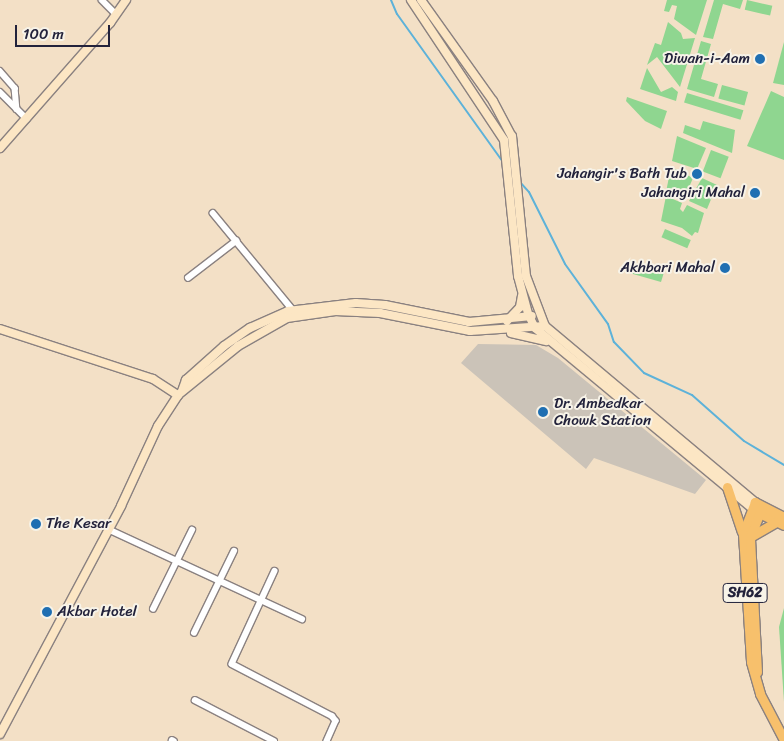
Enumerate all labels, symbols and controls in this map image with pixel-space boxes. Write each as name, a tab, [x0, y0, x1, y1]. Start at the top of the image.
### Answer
scale bar	[18, 15, 112, 47]
text: 100 m	[23, 21, 64, 47]
place label: Diwan-i-Aam	[664, 50, 750, 68]
marker: Diwan-i-Aam	[754, 53, 766, 65]
place label: Jahangir's Bath Tub	[556, 165, 687, 183]
marker: Jahangir's Bath Tub	[691, 168, 703, 180]
place label: Jahangiri Mahal	[642, 184, 745, 202]
marker: Jahangiri Mahal	[749, 187, 761, 199]
place label: Akhbari Mahal	[620, 259, 715, 277]
marker: Akhbari Mahal	[719, 262, 731, 274]
place label: Dr. Ambedkar Chowk Station	[554, 394, 651, 429]
marker: Dr. Ambedkar Chowk Station	[536, 405, 550, 419]
place label: The Kesar	[46, 515, 111, 533]
marker: The Kesar	[30, 518, 42, 530]
road number: SH62	[722, 582, 768, 604]
place label: Akbar Hotel	[57, 603, 137, 621]
marker: Akbar Hotel	[41, 606, 53, 618]

